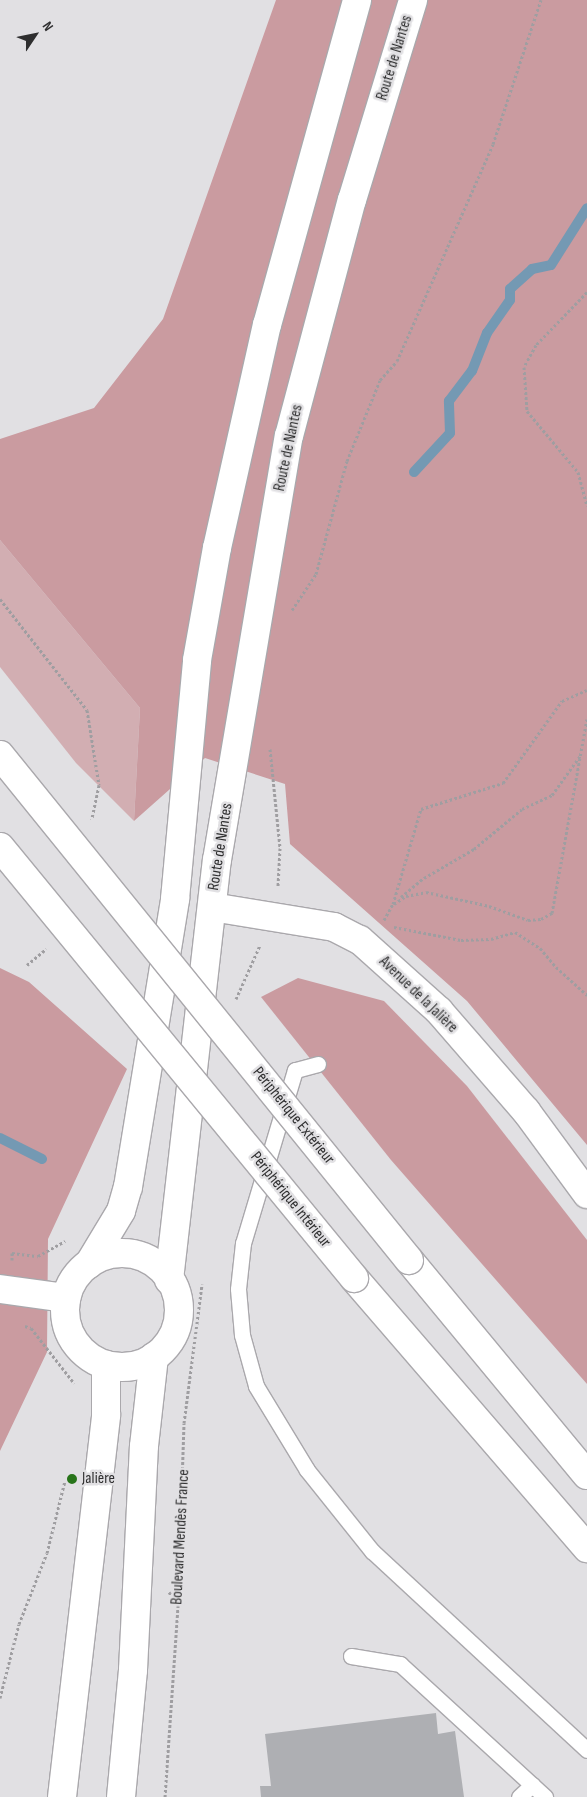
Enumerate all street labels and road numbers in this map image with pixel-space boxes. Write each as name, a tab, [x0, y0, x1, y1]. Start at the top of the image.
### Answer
street label: Route de Nantes	[373, 13, 417, 103]
street label: Route de Nantes	[270, 403, 308, 493]
street label: Route de Nantes	[205, 802, 237, 892]
street label: Avenue de la Jalière	[375, 953, 461, 1037]
street label: Périphérique Extérieur	[248, 1064, 338, 1168]
street label: Périphérique Intérieur	[246, 1148, 334, 1252]
street label: Boulevard Mendès France	[168, 1469, 194, 1605]

